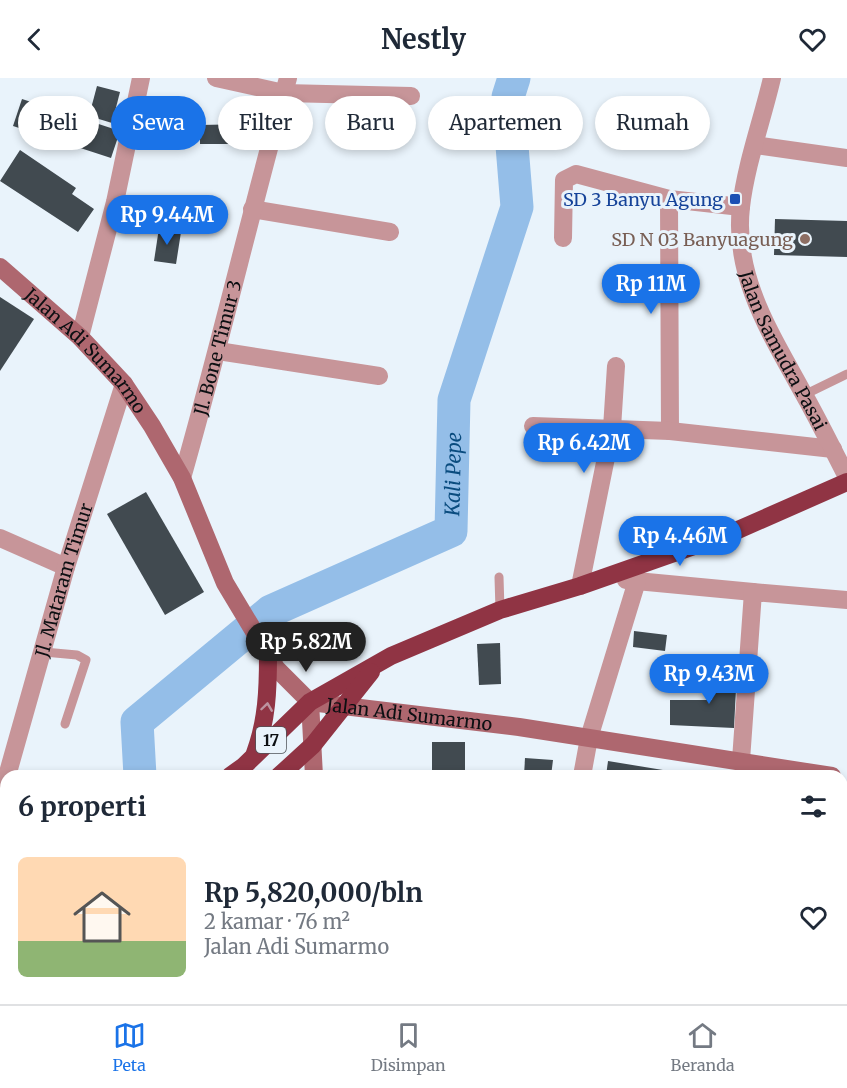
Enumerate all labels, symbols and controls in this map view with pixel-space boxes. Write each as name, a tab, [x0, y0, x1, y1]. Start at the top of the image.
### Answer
text: Nestly	[381, 22, 466, 56]
icon: back	[18, 23, 51, 56]
icon: heart	[796, 23, 829, 56]
chip: Beli	[18, 96, 99, 150]
chip: Sewa	[111, 96, 206, 150]
chip: Filter	[218, 96, 313, 150]
chip: Baru	[325, 96, 416, 150]
chip: Apartemen	[428, 96, 583, 150]
chip: Rumah	[595, 96, 710, 150]
place label: SD 3 Banyu Agung	[563, 188, 723, 211]
marker: SD 3 Banyu Agung	[728, 192, 742, 206]
pin: Rp 9.44M	[105, 195, 229, 246]
text: Rp 9.44M	[120, 202, 214, 227]
place label: SD N 03 Banyuagung	[611, 228, 793, 251]
marker: SD N 03 Banyuagung	[798, 232, 812, 246]
pin: Rp 11M	[602, 264, 700, 315]
street label: Jalan Samudra Pasai	[735, 267, 832, 434]
text: Rp 11M	[616, 271, 686, 296]
street label: Jl. Bone Timur 3	[188, 277, 246, 419]
street label: Jalan Adi Sumarmo	[19, 282, 152, 418]
pin: Rp 6.42M	[522, 423, 646, 474]
text: Rp 6.42M	[537, 430, 631, 455]
water label: Kali Pepe	[439, 432, 466, 517]
street label: Jl. Mataram Timur	[29, 500, 97, 661]
pin: Rp 4.46M	[618, 516, 742, 567]
text: Rp 4.46M	[633, 523, 727, 548]
pin: Rp 5.82M	[244, 622, 368, 673]
text: Rp 5.82M	[260, 629, 352, 654]
pin: Rp 9.43M	[647, 654, 771, 705]
text: Rp 9.43M	[664, 661, 754, 686]
street label: Jalan Adi Sumarmo	[324, 692, 494, 735]
one-way arrow	[261, 703, 273, 712]
road number: 17	[256, 727, 286, 753]
text: 6 properti	[18, 790, 146, 823]
icon: filters	[797, 790, 830, 823]
text: Rp 5,820,000/bln	[204, 876, 423, 909]
icon: home	[66, 881, 138, 953]
icon: heart	[797, 901, 830, 934]
text: 2 kamar · 76 m²	[204, 909, 350, 934]
text: Jalan Adi Sumarmo	[204, 934, 389, 959]
tab: Peta	[112, 1019, 146, 1075]
tab: Disimpan	[371, 1019, 446, 1075]
tab: Beranda	[670, 1019, 735, 1075]

